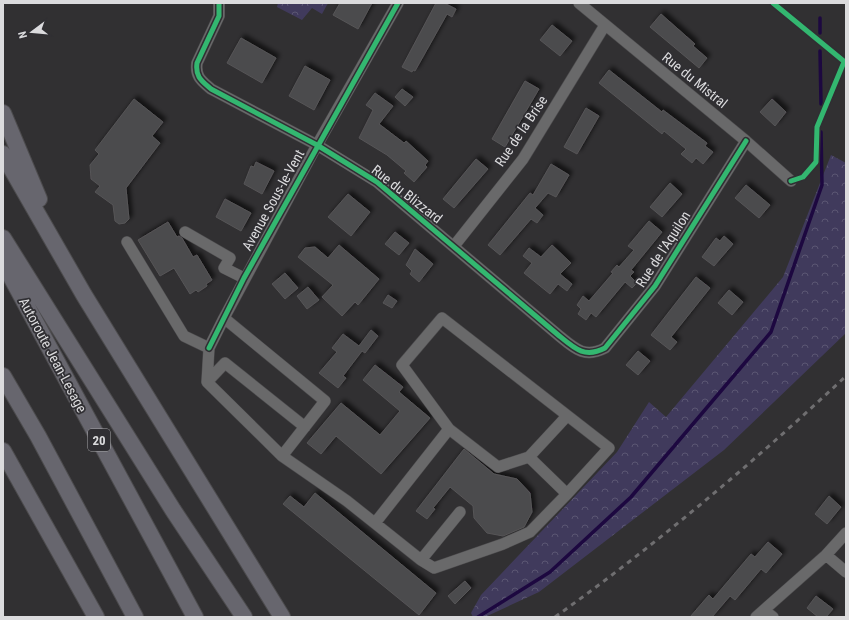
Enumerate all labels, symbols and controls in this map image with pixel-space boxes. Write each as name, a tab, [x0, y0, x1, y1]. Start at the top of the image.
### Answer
north arrow	[12, 12, 52, 52]
text: N	[16, 29, 30, 40]
street label: Rue du Mistral	[659, 49, 731, 111]
street label: Rue de la Brise	[491, 92, 551, 169]
street label: Avenue Sous-le-Vent	[239, 147, 307, 253]
street label: Rue du Blizzard	[369, 162, 445, 226]
street label: Rue de l'Aquilon	[632, 208, 694, 290]
street label: Autoroute Jean-Lesage	[16, 295, 90, 416]
road number: 20	[88, 429, 110, 451]

